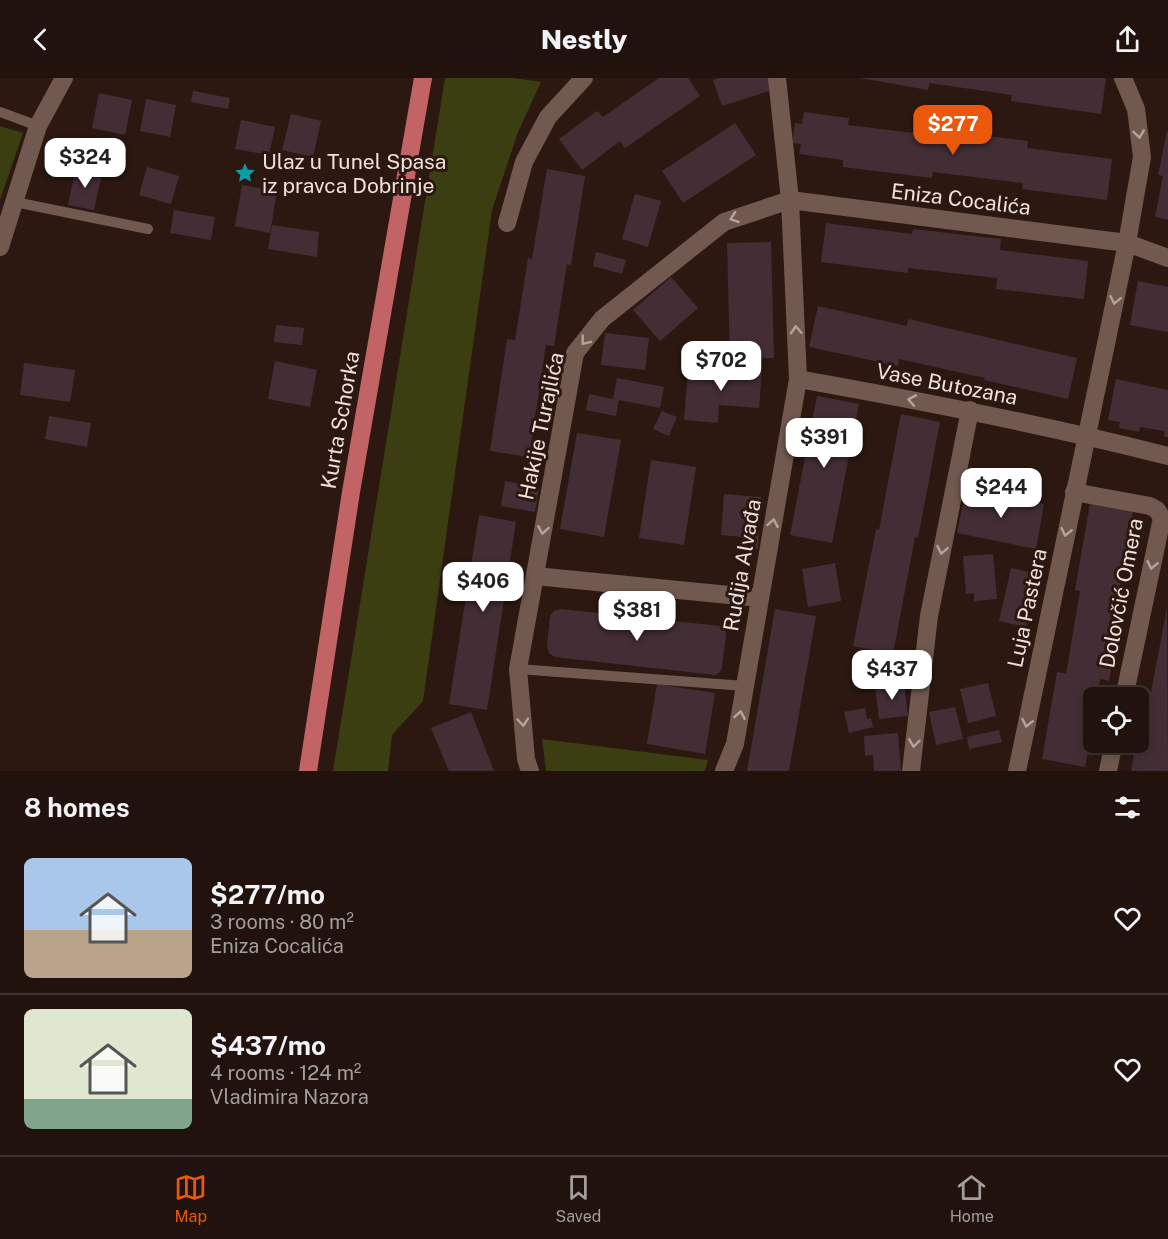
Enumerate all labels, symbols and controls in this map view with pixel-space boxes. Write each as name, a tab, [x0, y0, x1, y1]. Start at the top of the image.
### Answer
icon: back	[24, 23, 57, 56]
text: Nestly	[541, 23, 627, 55]
icon: share	[1111, 23, 1144, 56]
pin: $277	[917, 105, 989, 156]
text: $277	[927, 112, 979, 136]
one-way arrow	[1133, 129, 1145, 138]
pin: $324	[49, 138, 121, 189]
text: $324	[59, 145, 111, 169]
place label: Ulaz u Tunel Spasa iz pravca Dobrinje	[262, 149, 446, 198]
place icon: Ulaz u Tunel Spasa iz pravca Dobrinje	[233, 161, 257, 185]
street label: Eniza Cocalića	[890, 178, 1032, 220]
one-way arrow	[729, 210, 740, 223]
one-way arrow	[1109, 295, 1122, 305]
one-way arrow	[789, 326, 802, 335]
one-way arrow	[581, 334, 592, 345]
pin: $702	[685, 341, 757, 392]
text: $702	[695, 348, 747, 372]
street label: Kurta Schorka	[316, 349, 364, 491]
street label: Hakije Turajlića	[513, 350, 569, 502]
street label: Vase Butozana	[874, 358, 1020, 410]
one-way arrow	[907, 394, 917, 406]
pin: $391	[788, 418, 860, 469]
text: $391	[800, 425, 848, 449]
pin: $244	[965, 468, 1037, 519]
text: $244	[975, 475, 1027, 499]
street label: Rudija Alvađa	[718, 497, 766, 633]
street label: Dolovčić Omera	[1094, 516, 1148, 670]
one-way arrow	[766, 518, 778, 528]
one-way arrow	[538, 525, 550, 534]
one-way arrow	[1060, 527, 1073, 537]
one-way arrow	[936, 544, 949, 554]
street label: Luja Pastera	[1002, 546, 1052, 670]
one-way arrow	[1146, 560, 1159, 570]
pin: $406	[447, 562, 519, 613]
text: $406	[457, 569, 509, 593]
pin: $381	[601, 591, 673, 642]
text: $381	[613, 598, 661, 622]
pin: $437	[856, 650, 928, 701]
text: $437	[866, 657, 918, 681]
map controls	[1083, 687, 1149, 753]
button: locate	[1083, 687, 1149, 753]
one-way arrow	[733, 710, 745, 720]
one-way arrow	[516, 718, 529, 727]
one-way arrow	[1021, 718, 1034, 728]
one-way arrow	[908, 738, 921, 747]
icon: filters	[1111, 791, 1144, 824]
text: 8 homes	[24, 792, 130, 823]
text: $277/mo	[210, 879, 325, 910]
icon: home	[72, 882, 144, 954]
icon: heart	[1111, 902, 1144, 935]
text: 3 rooms · 80 m²	[210, 910, 354, 934]
text: Eniza Cocalića	[210, 934, 344, 958]
text: $437/mo	[210, 1030, 326, 1061]
icon: home	[72, 1033, 144, 1105]
icon: heart	[1111, 1053, 1144, 1086]
text: 4 rooms · 124 m²	[210, 1061, 361, 1085]
text: Vladimira Nazora	[210, 1085, 369, 1109]
tab: Map	[174, 1171, 207, 1226]
tab: Saved	[556, 1171, 601, 1226]
tab: Home	[950, 1171, 994, 1226]

